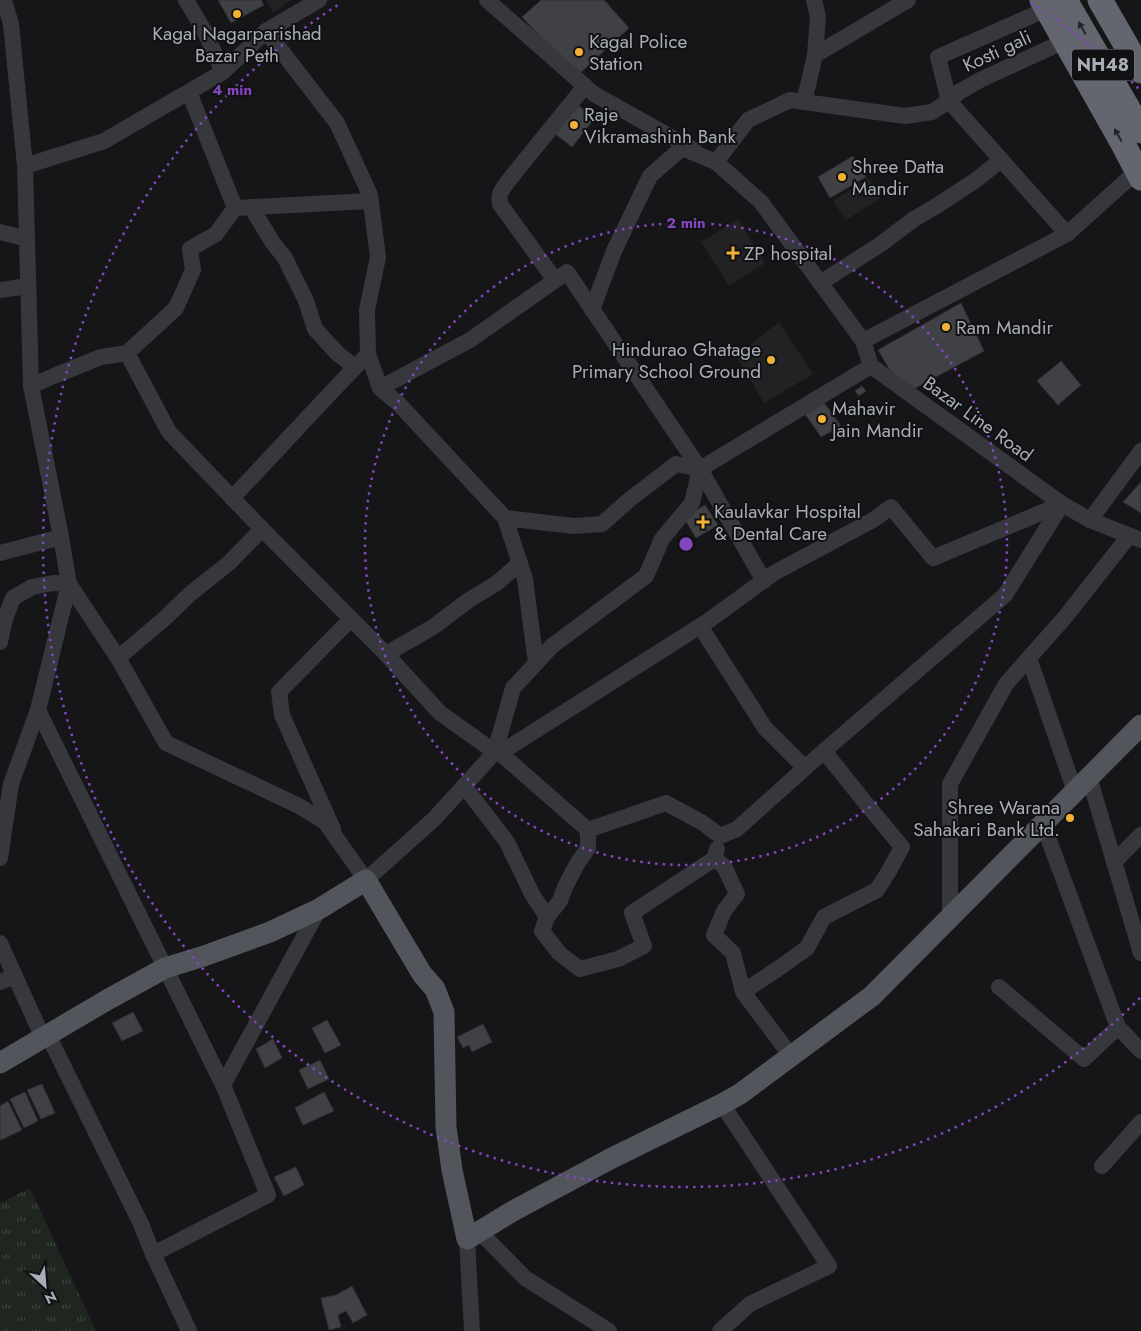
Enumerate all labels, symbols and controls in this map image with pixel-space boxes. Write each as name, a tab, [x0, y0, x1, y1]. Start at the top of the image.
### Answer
marker: Kagal Nagarparishad Bazar Peth	[231, 8, 243, 20]
place label: Kagal Nagarparishad Bazar Peth	[152, 20, 322, 69]
one-way arrow	[1077, 21, 1086, 34]
street label: Kosti gali	[958, 23, 1036, 79]
place label: Kagal Police Station	[589, 28, 688, 77]
marker: Kagal Police Station	[573, 46, 585, 58]
road number: NH48	[1072, 50, 1134, 80]
text: 4 min	[212, 79, 252, 101]
place label: Raje Vikramashinh Bank	[584, 101, 736, 150]
marker: Raje Vikramashinh Bank	[568, 119, 580, 131]
one-way arrow	[1114, 128, 1123, 142]
place label: Shree Datta Mandir	[852, 153, 944, 202]
marker: Shree Datta Mandir	[836, 171, 848, 183]
text: 2 min	[666, 212, 706, 234]
place label: ZP hospital	[744, 240, 832, 267]
marker: ZP hospital	[726, 246, 740, 260]
place label: Ram Mandir	[956, 314, 1054, 341]
marker: Ram Mandir	[940, 321, 952, 333]
place label: Hindurao Ghatage Primary School Ground	[572, 336, 761, 385]
marker: Hindurao Ghatage Primary School Ground	[765, 354, 777, 366]
street label: Bazar Line Road	[918, 370, 1038, 468]
place label: Mahavir Jain Mandir	[829, 395, 924, 444]
marker: Mahavir Jain Mandir	[816, 413, 828, 425]
place label: Kaulavkar Hospital & Dental Care	[714, 498, 861, 547]
marker: Kaulavkar Hospital & Dental Care	[696, 515, 710, 529]
centre of rings	[677, 535, 695, 553]
place label: Shree Warana Sahakari Bank Ltd.	[913, 794, 1060, 843]
marker: Shree Warana Sahakari Bank Ltd.	[1064, 812, 1076, 824]
north arrow	[20, 1261, 70, 1311]
text: N	[41, 1286, 60, 1309]

